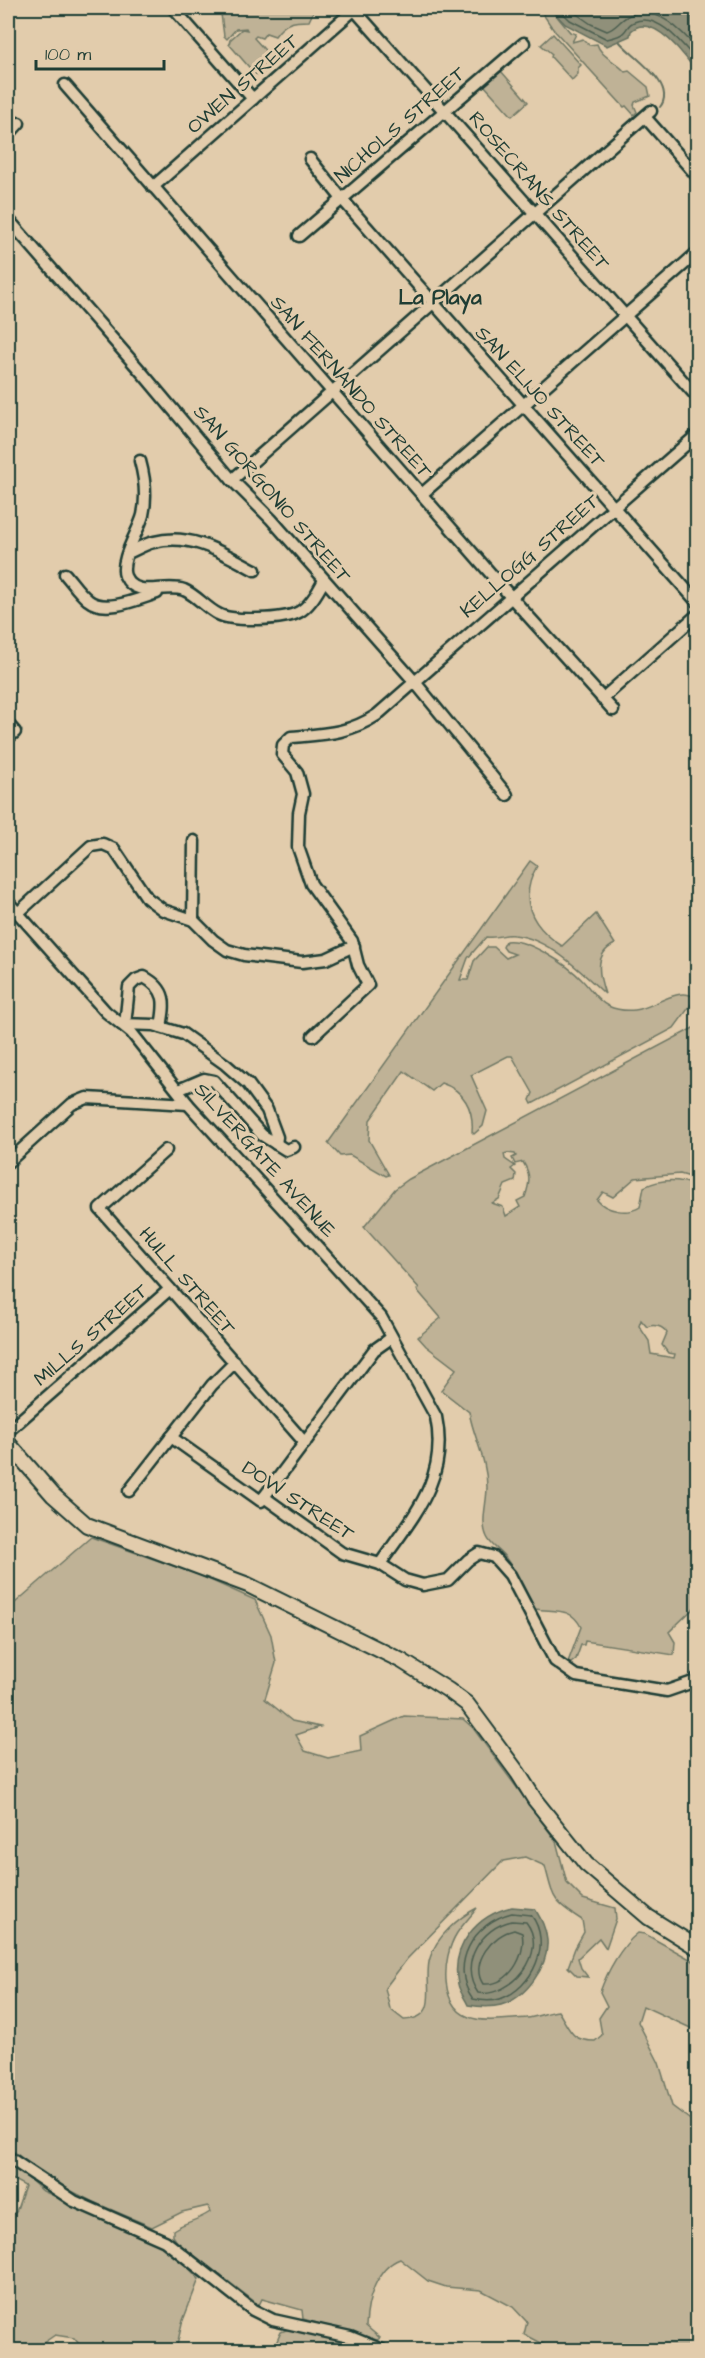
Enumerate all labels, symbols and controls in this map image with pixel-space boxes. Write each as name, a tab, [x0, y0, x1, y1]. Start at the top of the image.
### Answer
street label: OWEN STREET	[181, 27, 306, 141]
scale bar	[36, 33, 164, 71]
text: 100 m	[45, 42, 91, 67]
street label: NICHOLS STREET	[328, 60, 472, 190]
street label: ROSECRANS STREET	[462, 105, 616, 277]
district label: La Playa	[398, 283, 482, 315]
street label: SAN FERNANDO STREET	[264, 289, 439, 485]
street label: SAN ELIJO STREET	[468, 320, 612, 475]
street label: SAN GORGONIO STREET	[187, 399, 358, 589]
street label: KELLOGG STREET	[454, 487, 606, 624]
street label: SILVERGATE AVENUE	[188, 1076, 342, 1244]
street label: HULL STREET	[132, 1221, 242, 1341]
street label: MILLS STREET	[28, 1277, 155, 1393]
street label: DOW STREET	[236, 1454, 360, 1548]

